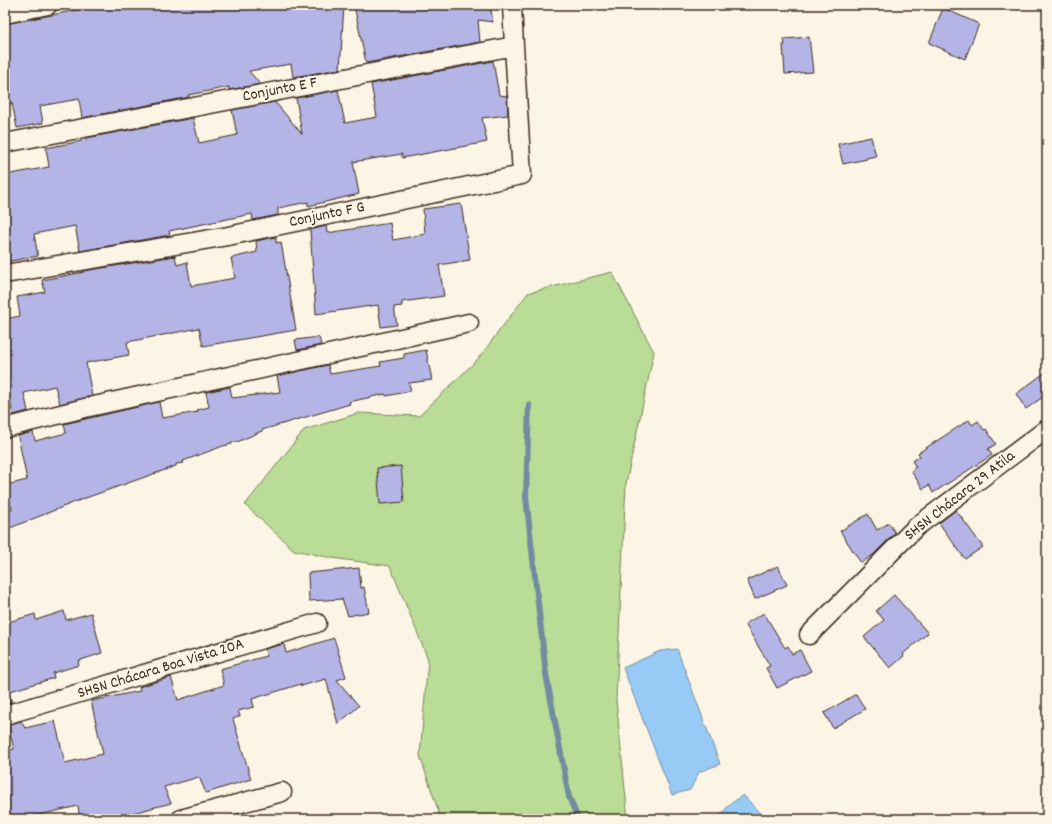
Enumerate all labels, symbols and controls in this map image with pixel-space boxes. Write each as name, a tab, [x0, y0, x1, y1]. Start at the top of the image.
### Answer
street label: Conjunto E F	[241, 71, 319, 109]
street label: Conjunto F G	[287, 196, 367, 234]
street label: SHSN Chácara 29 Atila	[900, 445, 1021, 547]
street label: SHSN Chácara Boa Vista 20A	[75, 633, 247, 705]

